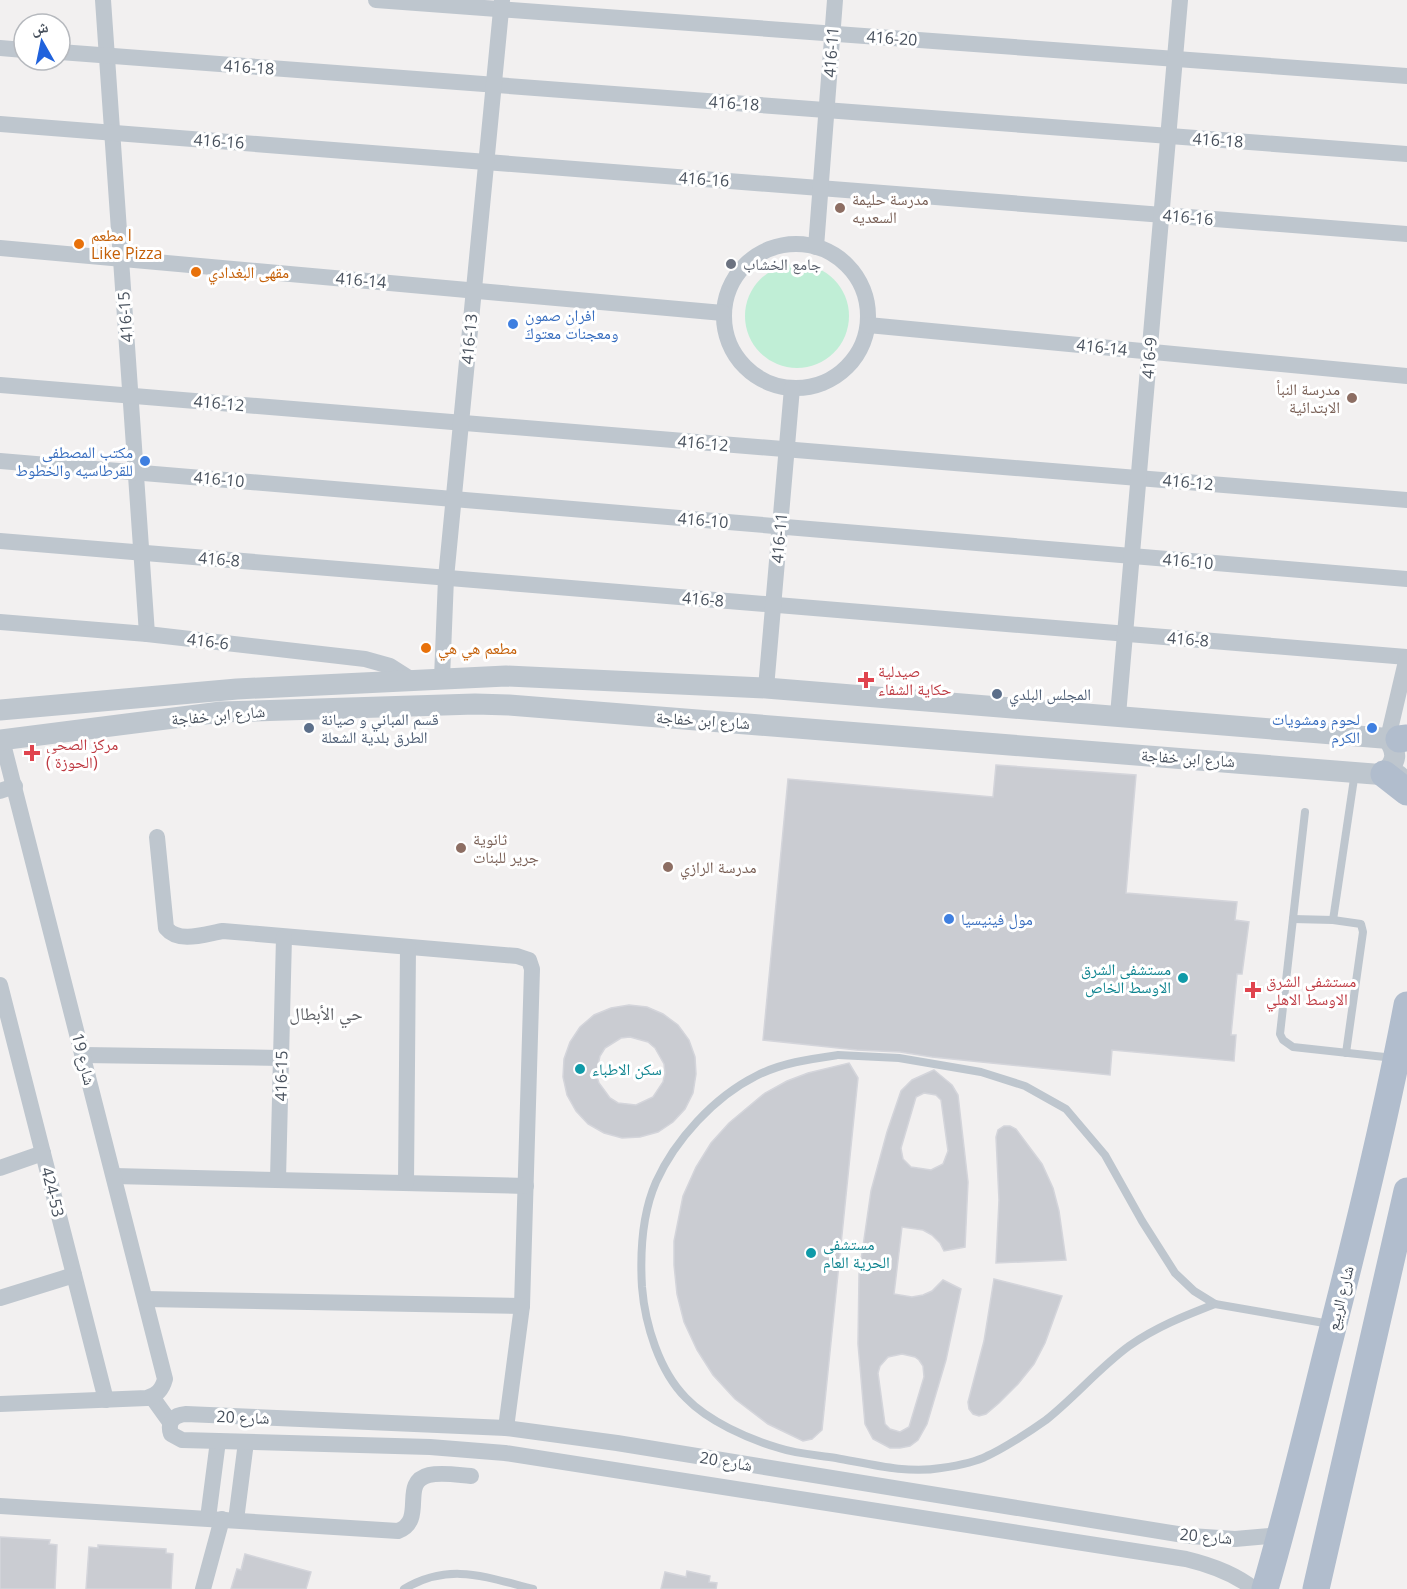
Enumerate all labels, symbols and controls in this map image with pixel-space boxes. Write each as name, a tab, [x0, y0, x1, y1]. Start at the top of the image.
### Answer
north arrow	[12, 12, 72, 72]
text: ش	[30, 15, 50, 39]
street label: 416-20	[866, 25, 918, 51]
street label: 416-11	[818, 26, 844, 78]
street label: 416-18	[223, 54, 275, 80]
street label: 416-18	[708, 90, 760, 116]
street label: 416-18	[1192, 127, 1244, 153]
street label: 416-16	[193, 128, 245, 154]
street label: 416-16	[678, 166, 730, 192]
place label: مدرسة حليمة السعديه	[852, 188, 929, 228]
marker: مدرسة حليمة السعديه	[833, 201, 847, 215]
street label: 416-16	[1162, 204, 1214, 230]
place label: مطعم I Like Pizza	[91, 224, 163, 264]
marker: مطعم I Like Pizza	[72, 237, 86, 251]
place label: جامع الخشاب	[743, 253, 821, 275]
marker: جامع الخشاب	[724, 257, 738, 271]
place label: مقهى البغدادي	[208, 261, 289, 285]
marker: مقهى البغدادي	[189, 265, 203, 279]
street label: 416-14	[335, 267, 387, 293]
street label: 416-15	[112, 291, 138, 343]
place label: افران صمون ومعجنات معتوكَ	[525, 304, 618, 344]
street label: 416-13	[456, 313, 482, 365]
marker: افران صمون ومعجنات معتوكَ	[506, 317, 520, 331]
street label: 416-14	[1076, 333, 1128, 361]
street label: 416-9	[1136, 336, 1162, 380]
place label: مدرسة النبأ الابتدائية	[1276, 378, 1340, 418]
street label: 416-12	[193, 390, 245, 416]
marker: مدرسة النبأ الابتدائية	[1345, 391, 1359, 405]
street label: 416-12	[677, 430, 729, 456]
place label: مكتب المصطفى للقرطاسيه والخطوط	[16, 441, 133, 481]
marker: مكتب المصطفى للقرطاسيه والخطوط	[138, 454, 152, 468]
street label: 416-10	[193, 466, 245, 492]
street label: 416-12	[1162, 469, 1214, 495]
street label: 416-10	[677, 507, 729, 533]
street label: 416-11	[766, 512, 792, 564]
street label: 416-8	[197, 546, 241, 572]
street label: 416-10	[1162, 548, 1214, 574]
street label: 416-8	[681, 586, 725, 612]
street label: 416-8	[1166, 626, 1210, 652]
street label: 416-6	[186, 628, 230, 654]
place label: مطعم هي هي	[438, 637, 517, 661]
marker: مطعم هي هي	[419, 641, 433, 655]
place label: صيدلية حكاية الشفاء	[878, 660, 952, 700]
marker: صيدلية حكاية الشفاء	[859, 673, 873, 687]
place label: المجلس البلدي	[1009, 683, 1091, 707]
marker: المجلس البلدي	[990, 687, 1004, 701]
street label: شارع ابن خفاجة	[170, 700, 266, 730]
street label: شارع ابن خفاجة	[655, 706, 751, 734]
place label: قسم المباني و صيانة الطرق بلدية الشعلة	[321, 708, 439, 748]
place label: لحوم ومشويات الكرم	[1272, 708, 1360, 748]
marker: قسم المباني و صيانة الطرق بلدية الشعلة	[302, 721, 316, 735]
marker: لحوم ومشويات الكرم	[1365, 721, 1379, 735]
place label: مركز الصحي ( الحوزة)	[46, 733, 118, 773]
marker: مركز الصحي ( الحوزة)	[23, 744, 41, 762]
street label: شارع ابن خفاجة	[1140, 744, 1236, 772]
place label: ثانوية جرير للبنات	[473, 828, 539, 868]
marker: ثانوية جرير للبنات	[454, 841, 468, 855]
place label: مدرسة الرازي	[680, 856, 757, 880]
marker: مدرسة الرازي	[661, 860, 675, 874]
place label: مول فينيسيا	[961, 908, 1033, 930]
marker: مول فينيسيا	[942, 912, 956, 926]
place label: مستشفى الشرق الاوسط الخاص	[1081, 958, 1171, 998]
place label: مستشفى الشرق الاوسط الاهلي	[1266, 970, 1356, 1012]
marker: مستشفى الشرق الاوسط الخاص	[1176, 971, 1190, 985]
marker: مستشفى الشرق الاوسط الاهلي	[1244, 981, 1262, 999]
district label: حي الأبطال	[289, 1001, 363, 1029]
street label: شارع 19	[67, 1031, 101, 1087]
street label: 416-15	[270, 1050, 292, 1102]
place label: سكن الاطباء	[592, 1058, 662, 1080]
marker: سكن الاطباء	[573, 1062, 587, 1076]
street label: 424-53	[36, 1165, 70, 1219]
place label: مستشفى الحرية العام	[823, 1233, 890, 1273]
marker: مستشفى الحرية العام	[804, 1246, 818, 1260]
street label: شارع الربيع	[1321, 1263, 1359, 1333]
street label: شارع 20	[216, 1405, 270, 1429]
street label: شارع 20	[698, 1446, 754, 1476]
street label: شارع 20	[1179, 1523, 1233, 1549]

